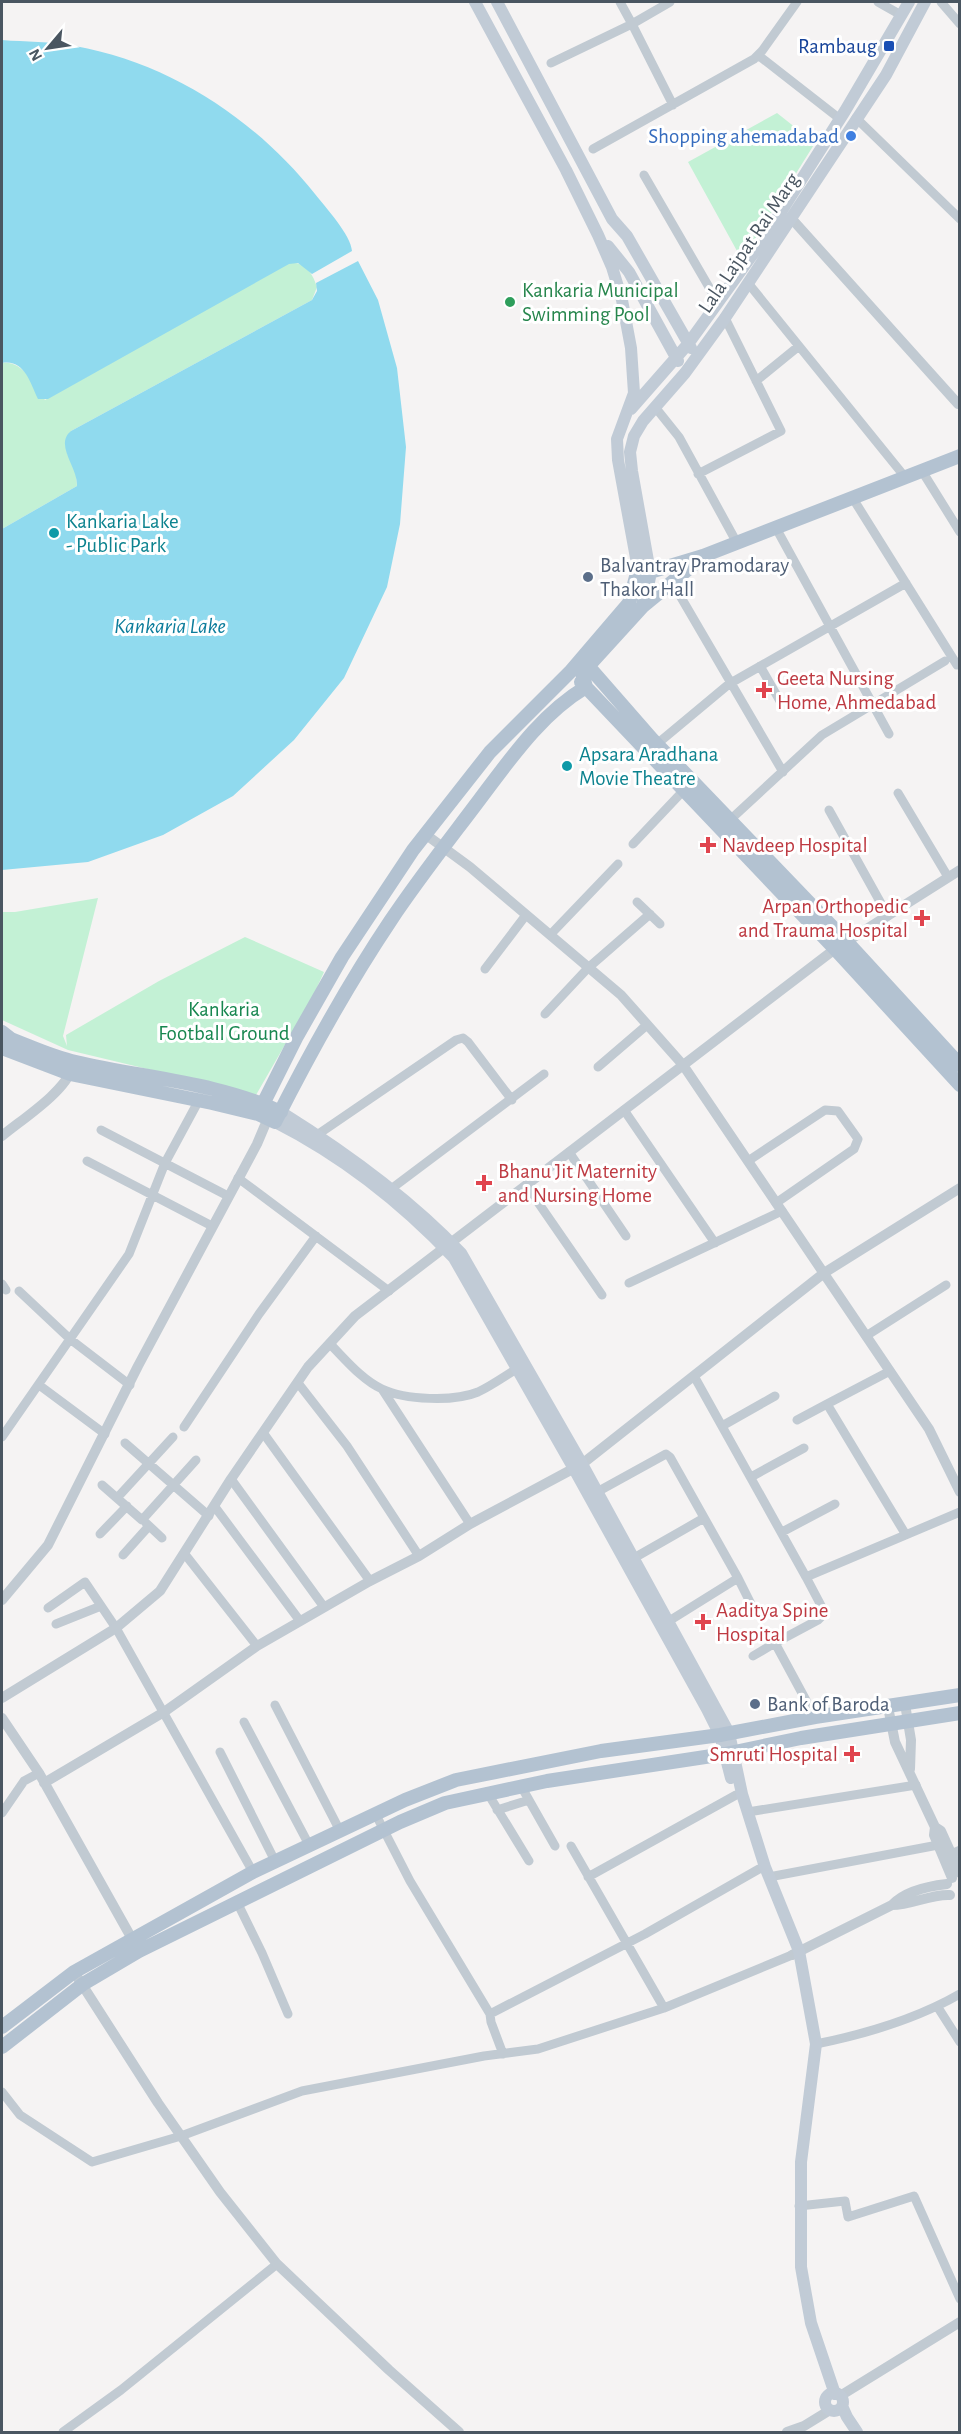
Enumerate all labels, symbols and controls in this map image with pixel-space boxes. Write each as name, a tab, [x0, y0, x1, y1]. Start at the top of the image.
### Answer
north arrow	[18, 18, 78, 78]
place label: Rambaug	[798, 36, 878, 57]
marker: Rambaug	[882, 39, 896, 53]
text: N	[26, 46, 45, 64]
place label: Shopping ahemadabad	[648, 126, 839, 147]
marker: Shopping ahemadabad	[844, 129, 858, 143]
street label: Lala Lajpat Rai Marg	[695, 169, 804, 317]
place label: Kankaria Municipal Swimming Pool	[522, 280, 679, 325]
marker: Kankaria Municipal Swimming Pool	[503, 295, 517, 309]
place label: Kankaria Lake - Public Park	[66, 511, 179, 556]
marker: Kankaria Lake - Public Park	[47, 526, 61, 540]
place label: Balvantray Pramodaray Thakor Hall	[600, 555, 789, 600]
marker: Balvantray Pramodaray Thakor Hall	[581, 570, 595, 584]
water label: Kankaria Lake	[114, 615, 226, 637]
place label: Geeta Nursing Home, Ahmedabad	[777, 668, 937, 713]
marker: Geeta Nursing Home, Ahmedabad	[755, 681, 773, 699]
place label: Apsara Aradhana Movie Theatre	[579, 744, 719, 789]
marker: Apsara Aradhana Movie Theatre	[560, 759, 574, 773]
place label: Navdeep Hospital	[722, 835, 868, 856]
marker: Navdeep Hospital	[699, 836, 717, 854]
place label: Arpan Orthopedic and Trauma Hospital	[738, 896, 908, 941]
marker: Arpan Orthopedic and Trauma Hospital	[913, 909, 931, 927]
park label: Kankaria Football Ground	[158, 999, 290, 1044]
place label: Bhanu Jit Maternity and Nursing Home	[498, 1161, 657, 1206]
marker: Bhanu Jit Maternity and Nursing Home	[475, 1174, 493, 1192]
place label: Aaditya Spine Hospital	[716, 1600, 828, 1645]
marker: Aaditya Spine Hospital	[694, 1613, 712, 1631]
place label: Bank of Baroda	[767, 1694, 890, 1715]
marker: Bank of Baroda	[748, 1697, 762, 1711]
place label: Smruti Hospital	[710, 1744, 838, 1765]
marker: Smruti Hospital	[843, 1745, 861, 1763]

